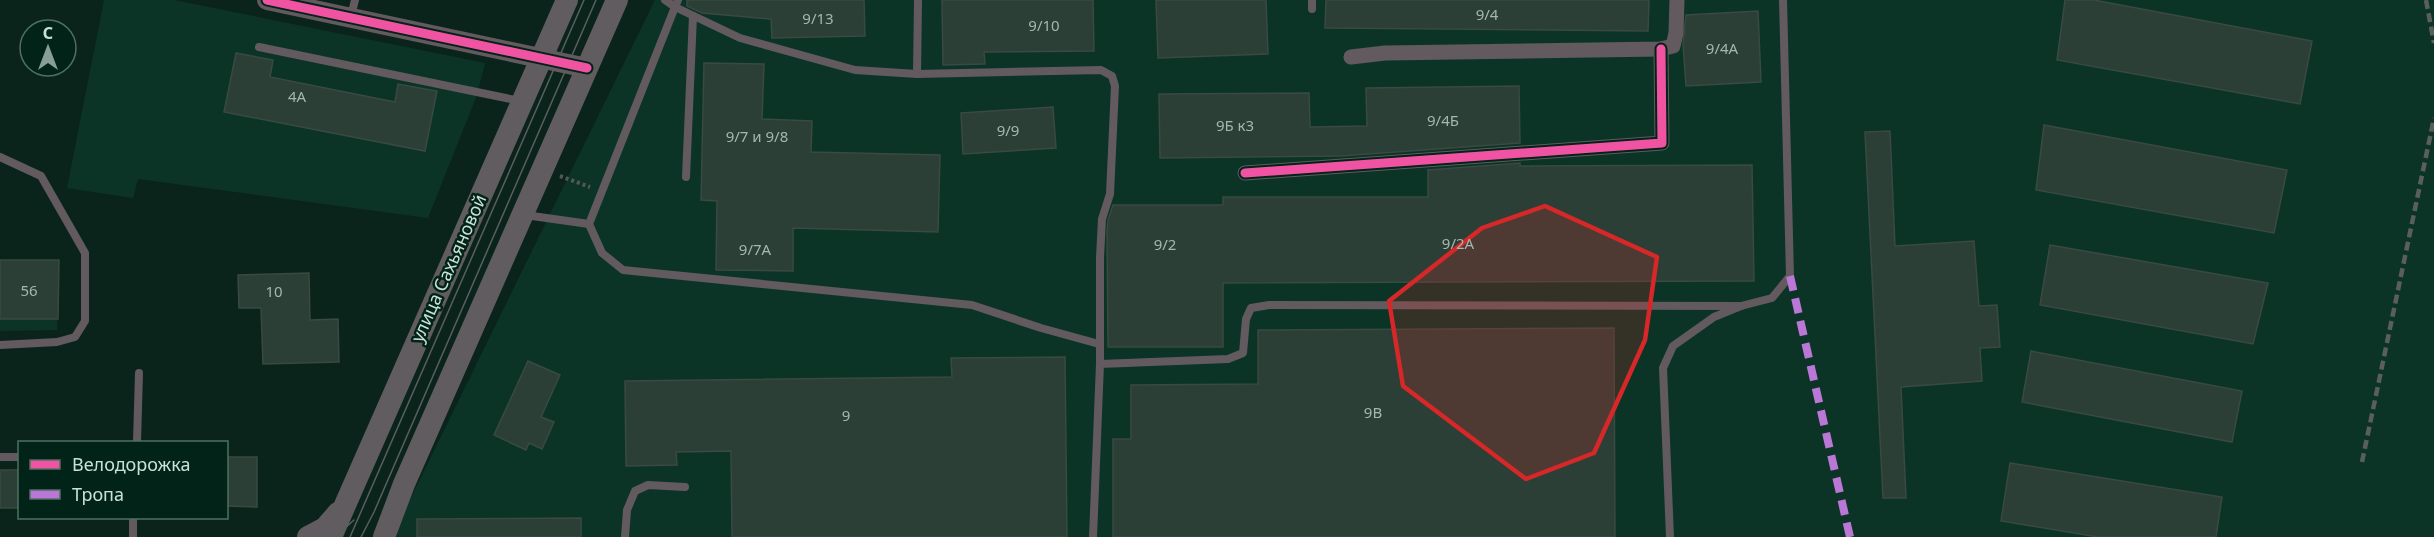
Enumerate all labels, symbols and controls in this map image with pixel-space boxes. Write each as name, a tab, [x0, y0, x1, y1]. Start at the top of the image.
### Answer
house number: 9/4	[1476, 4, 1499, 24]
house number: 9/13	[802, 8, 834, 28]
house number: 9/10	[1028, 15, 1060, 35]
north arrow	[18, 18, 78, 78]
text: С	[43, 22, 53, 44]
house number: 9/4А	[1706, 38, 1739, 58]
house number: 4А	[288, 86, 307, 106]
house number: 9/4Б	[1427, 110, 1459, 130]
house number: 9Б к3	[1216, 115, 1254, 135]
house number: 9/9	[997, 120, 1019, 140]
house number: 9/7 и 9/8	[726, 126, 788, 146]
street label: улица Сахьяновой	[405, 190, 491, 346]
house number: 9/2А	[1442, 233, 1475, 253]
house number: 9/2	[1154, 234, 1176, 254]
house number: 9/7А	[739, 239, 772, 259]
house number: 56	[20, 280, 38, 300]
house number: 10	[265, 281, 283, 301]
house number: 9В	[1364, 402, 1382, 422]
house number: 9	[842, 405, 850, 425]
legend	[18, 441, 228, 519]
text: Велодорожка	[72, 452, 190, 476]
text: Тропа	[72, 482, 124, 506]

